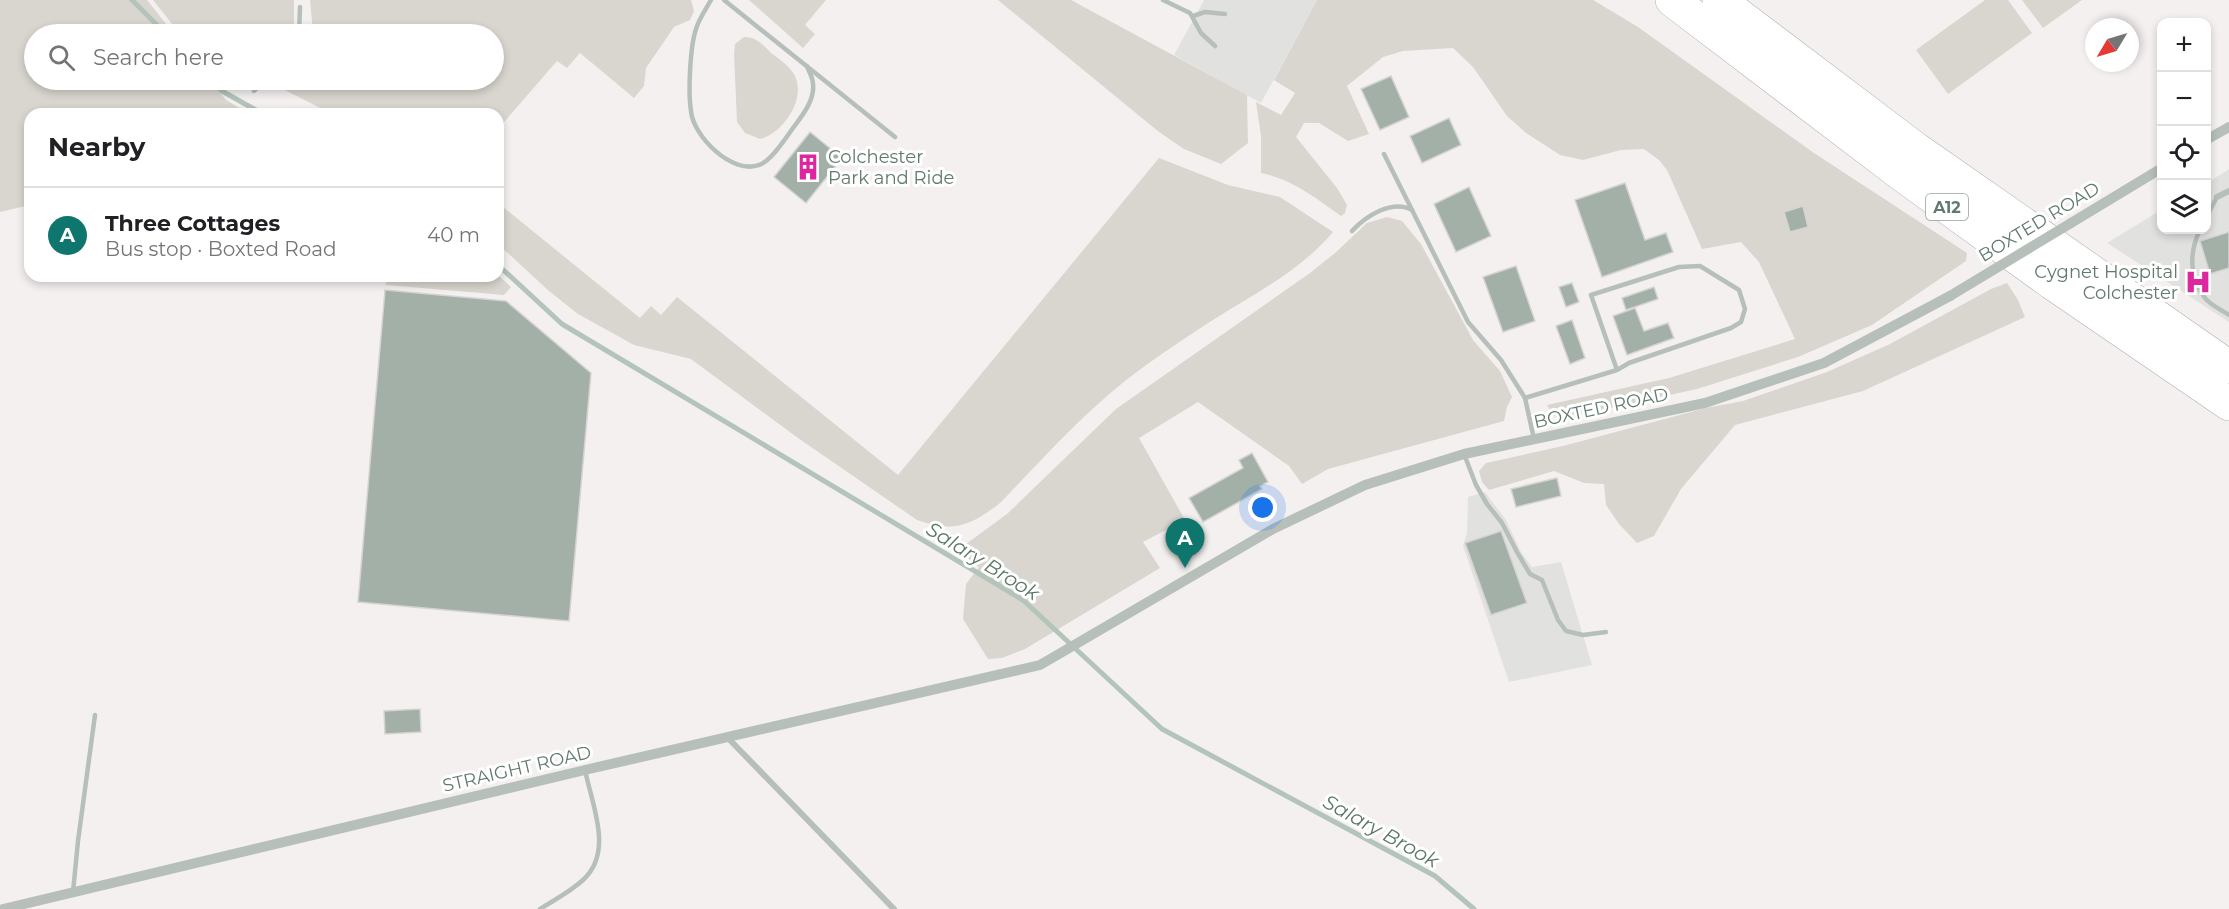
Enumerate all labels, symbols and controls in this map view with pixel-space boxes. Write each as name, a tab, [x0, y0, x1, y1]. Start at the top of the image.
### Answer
north arrow	[2085, 18, 2139, 72]
map controls	[2157, 18, 2211, 234]
button: +	[2157, 18, 2211, 72]
search box	[24, 24, 504, 90]
icon: search	[45, 41, 78, 74]
text: Search here	[93, 44, 224, 71]
button: −	[2157, 72, 2211, 126]
button: locate	[2157, 126, 2211, 180]
text: Nearby	[48, 131, 145, 163]
place label: Colchester Park and Ride	[828, 146, 955, 189]
building icon: Colchester Park and Ride	[793, 152, 823, 182]
street label: BOXTED ROAD	[1975, 177, 2103, 267]
button: layers	[2157, 180, 2211, 234]
road number: A12	[1926, 194, 1968, 220]
text: Three Cottages	[105, 210, 280, 237]
text: A	[60, 223, 75, 247]
text: 40 m	[427, 223, 480, 247]
text: Bus stop · Boxted Road	[105, 237, 337, 261]
place label: Cygnet Hospital Colchester	[2034, 261, 2178, 304]
hospital icon: Cygnet Hospital Colchester	[2183, 267, 2213, 297]
street label: BOXTED ROAD	[1532, 383, 1670, 433]
your location	[1248, 493, 1277, 522]
water label: Salary Brook	[922, 517, 1045, 606]
pin: A	[1166, 518, 1204, 568]
street label: STRAIGHT ROAD	[441, 741, 593, 797]
water label: Salary Brook	[1319, 789, 1444, 873]

